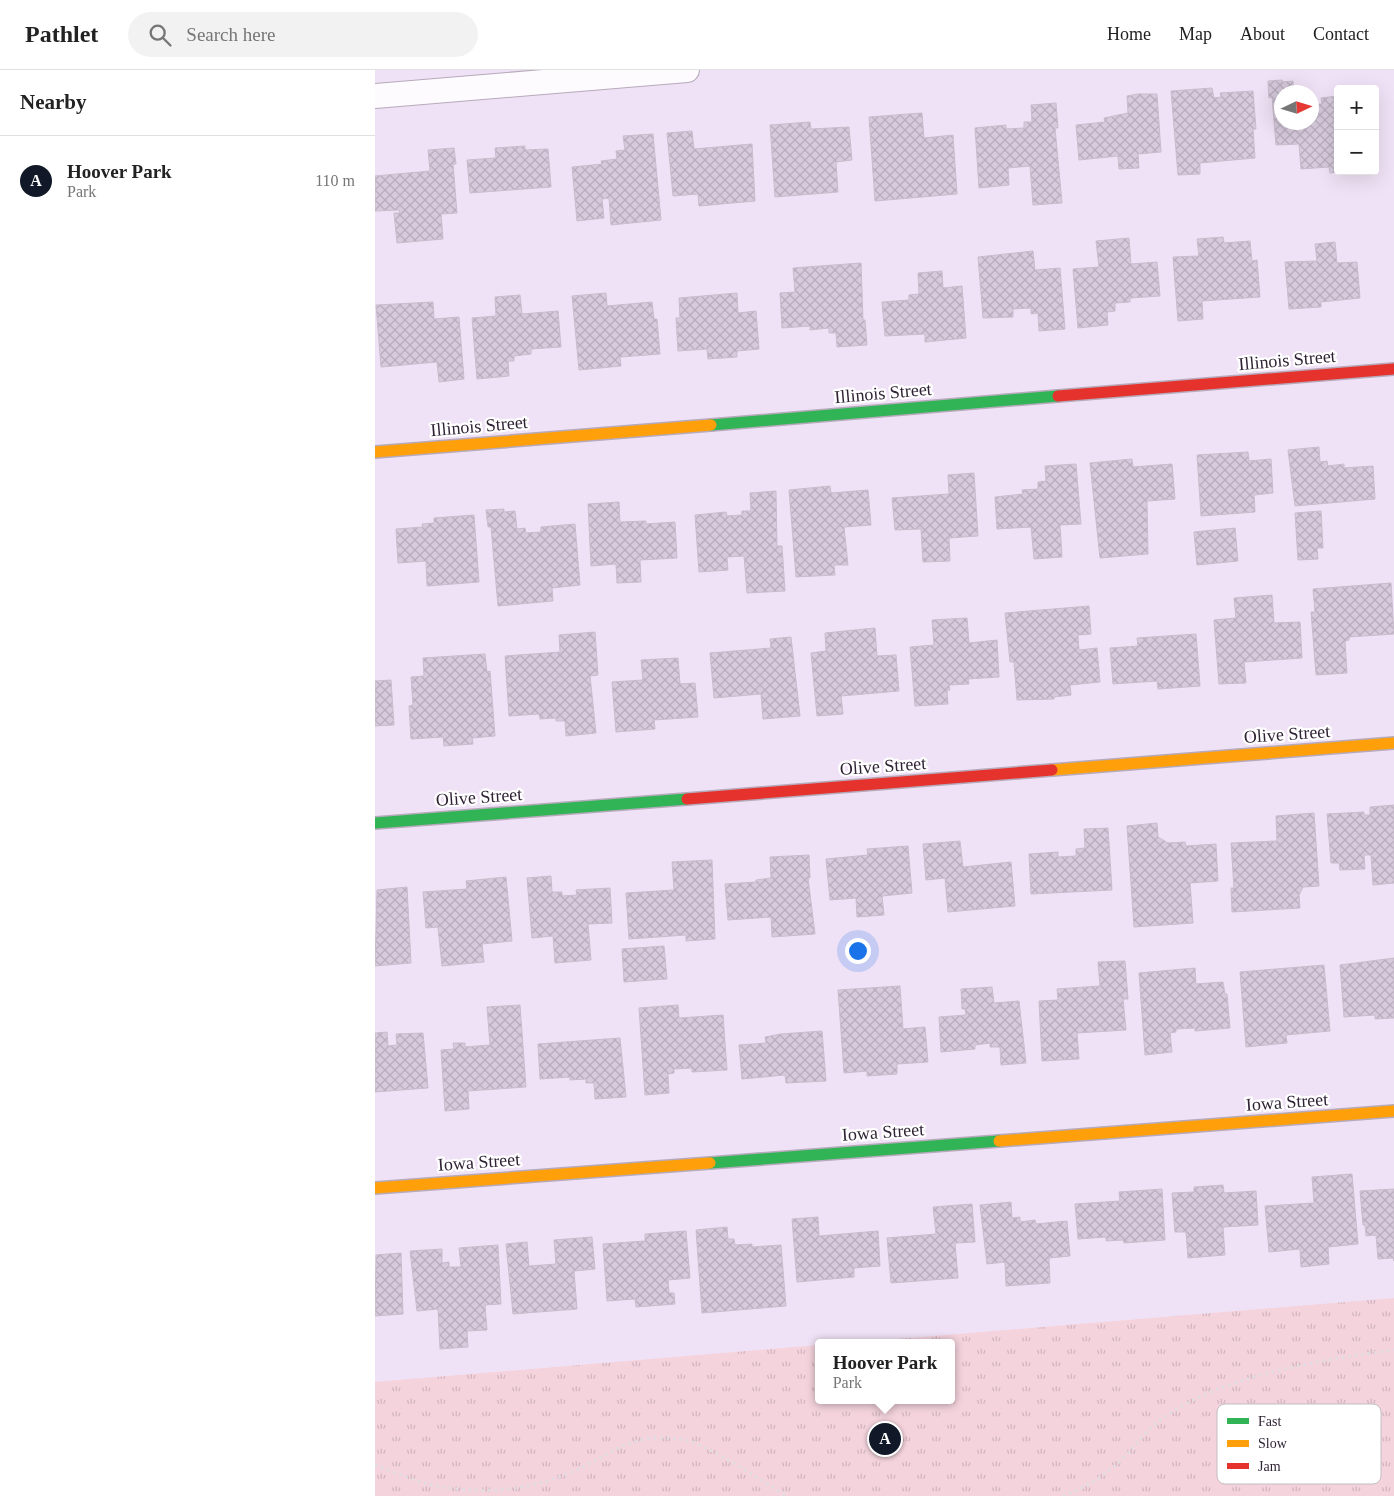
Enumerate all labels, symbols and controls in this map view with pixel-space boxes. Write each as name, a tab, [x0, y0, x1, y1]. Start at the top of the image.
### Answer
search box	[128, 12, 478, 57]
text: Pathlet	[25, 21, 98, 47]
icon: search	[146, 21, 174, 49]
text: Search here	[186, 24, 275, 45]
text: Home	[1107, 24, 1151, 44]
text: Map	[1179, 24, 1212, 44]
text: About	[1240, 24, 1285, 44]
text: Contact	[1313, 24, 1369, 44]
north arrow	[1274, 85, 1319, 130]
map controls	[1334, 85, 1379, 175]
button: +	[1334, 85, 1379, 130]
text: Nearby	[20, 90, 87, 114]
button: −	[1334, 130, 1379, 175]
text: Hoover Park	[67, 161, 172, 182]
text: A	[30, 172, 42, 189]
text: 110 m	[315, 172, 355, 189]
text: Park	[67, 183, 96, 200]
street label: Illinois Street	[1238, 346, 1336, 374]
street label: Illinois Street	[834, 379, 932, 407]
street label: Illinois Street	[430, 412, 528, 440]
street label: Olive Street	[1243, 721, 1331, 747]
street label: Olive Street	[839, 753, 927, 779]
street label: Olive Street	[435, 784, 523, 810]
your location	[845, 938, 871, 964]
street label: Iowa Street	[1245, 1089, 1329, 1115]
street label: Iowa Street	[841, 1119, 925, 1145]
street label: Iowa Street	[437, 1149, 521, 1175]
popup	[815, 1339, 955, 1404]
text: Hoover Park	[833, 1352, 937, 1373]
text: Park	[833, 1374, 862, 1391]
legend	[1217, 1404, 1381, 1484]
text: Fast	[1258, 1414, 1281, 1429]
pin: A	[869, 1420, 901, 1458]
text: Slow	[1258, 1436, 1288, 1451]
text: Jam	[1258, 1459, 1281, 1474]

